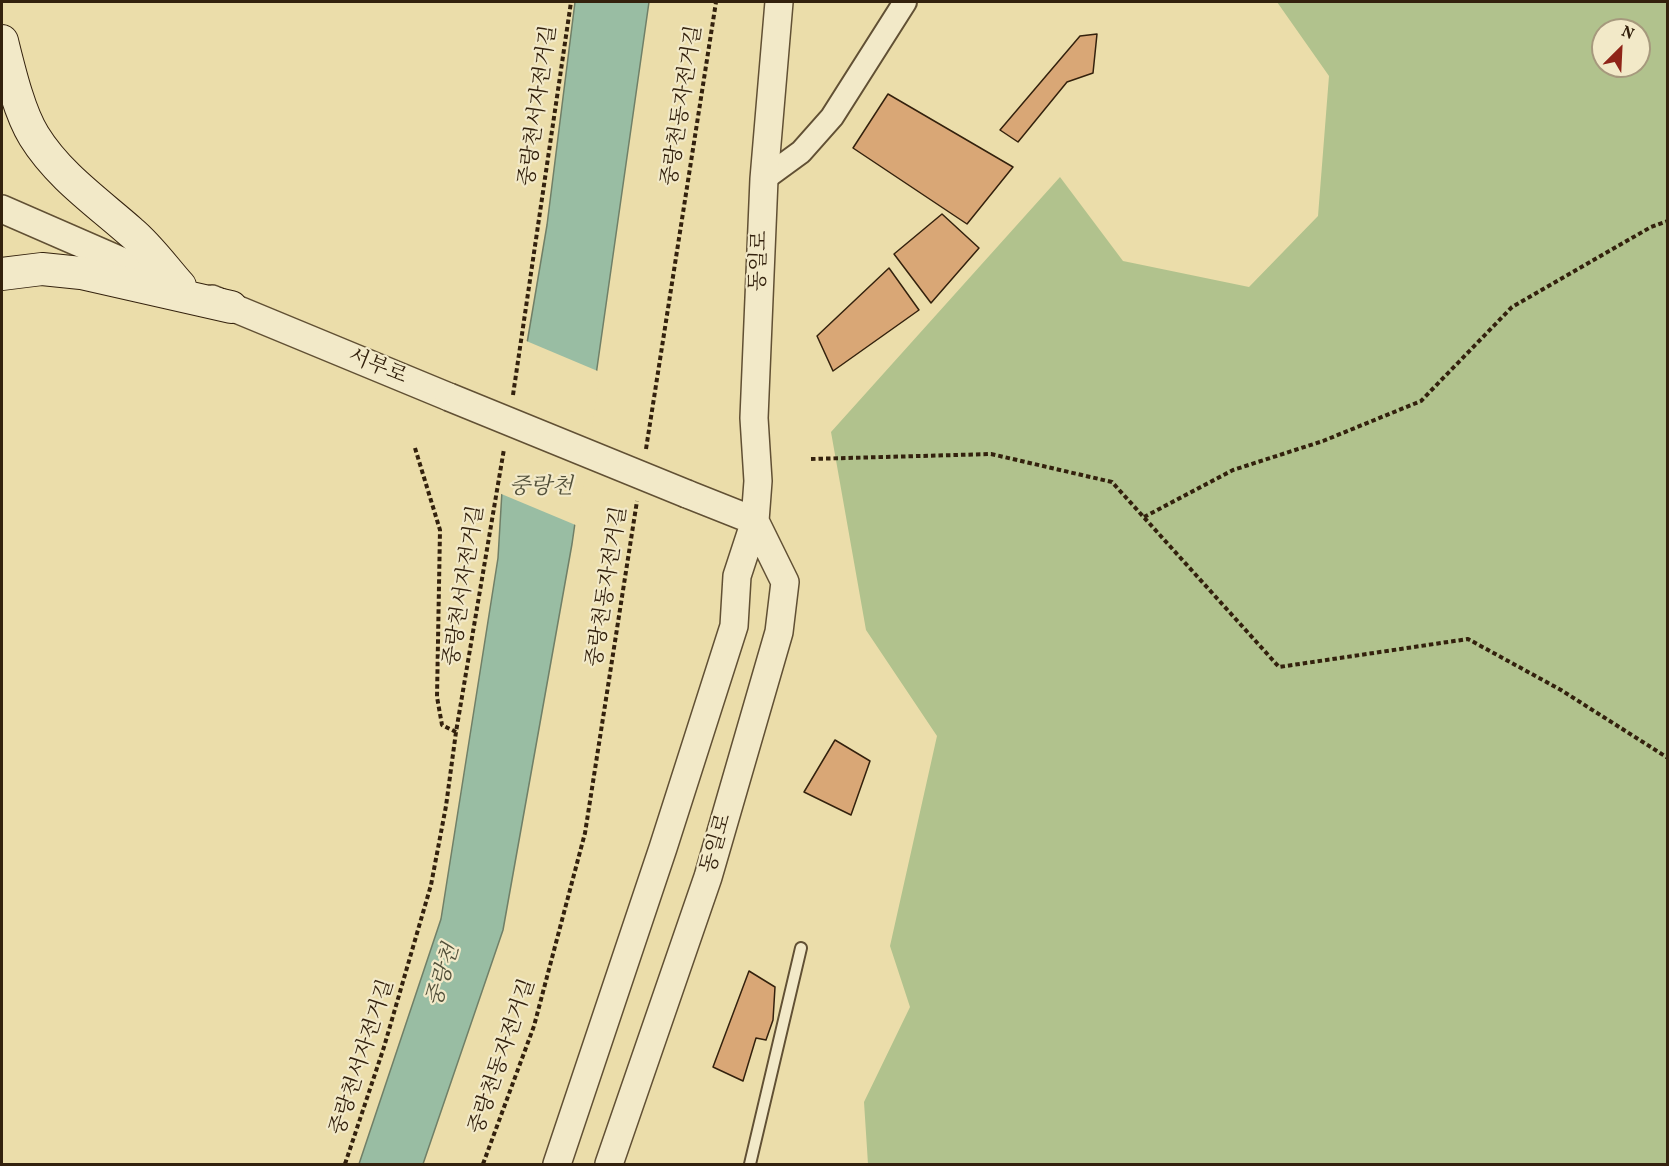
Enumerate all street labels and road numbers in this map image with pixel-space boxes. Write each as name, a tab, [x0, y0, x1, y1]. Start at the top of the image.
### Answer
street label: 중랑천서자전거길	[516, 24, 564, 188]
street label: 중랑천동자전거길	[659, 24, 709, 188]
street label: 동일로	[747, 230, 775, 292]
street label: 서부로	[344, 345, 410, 391]
street label: 중랑천서자전거길	[441, 504, 491, 668]
street label: 중랑천동자전거길	[584, 505, 634, 669]
street label: 동일로	[698, 811, 738, 877]
street label: 중랑천동자전거길	[466, 976, 542, 1138]
street label: 중랑천서자전거길	[327, 977, 401, 1139]

